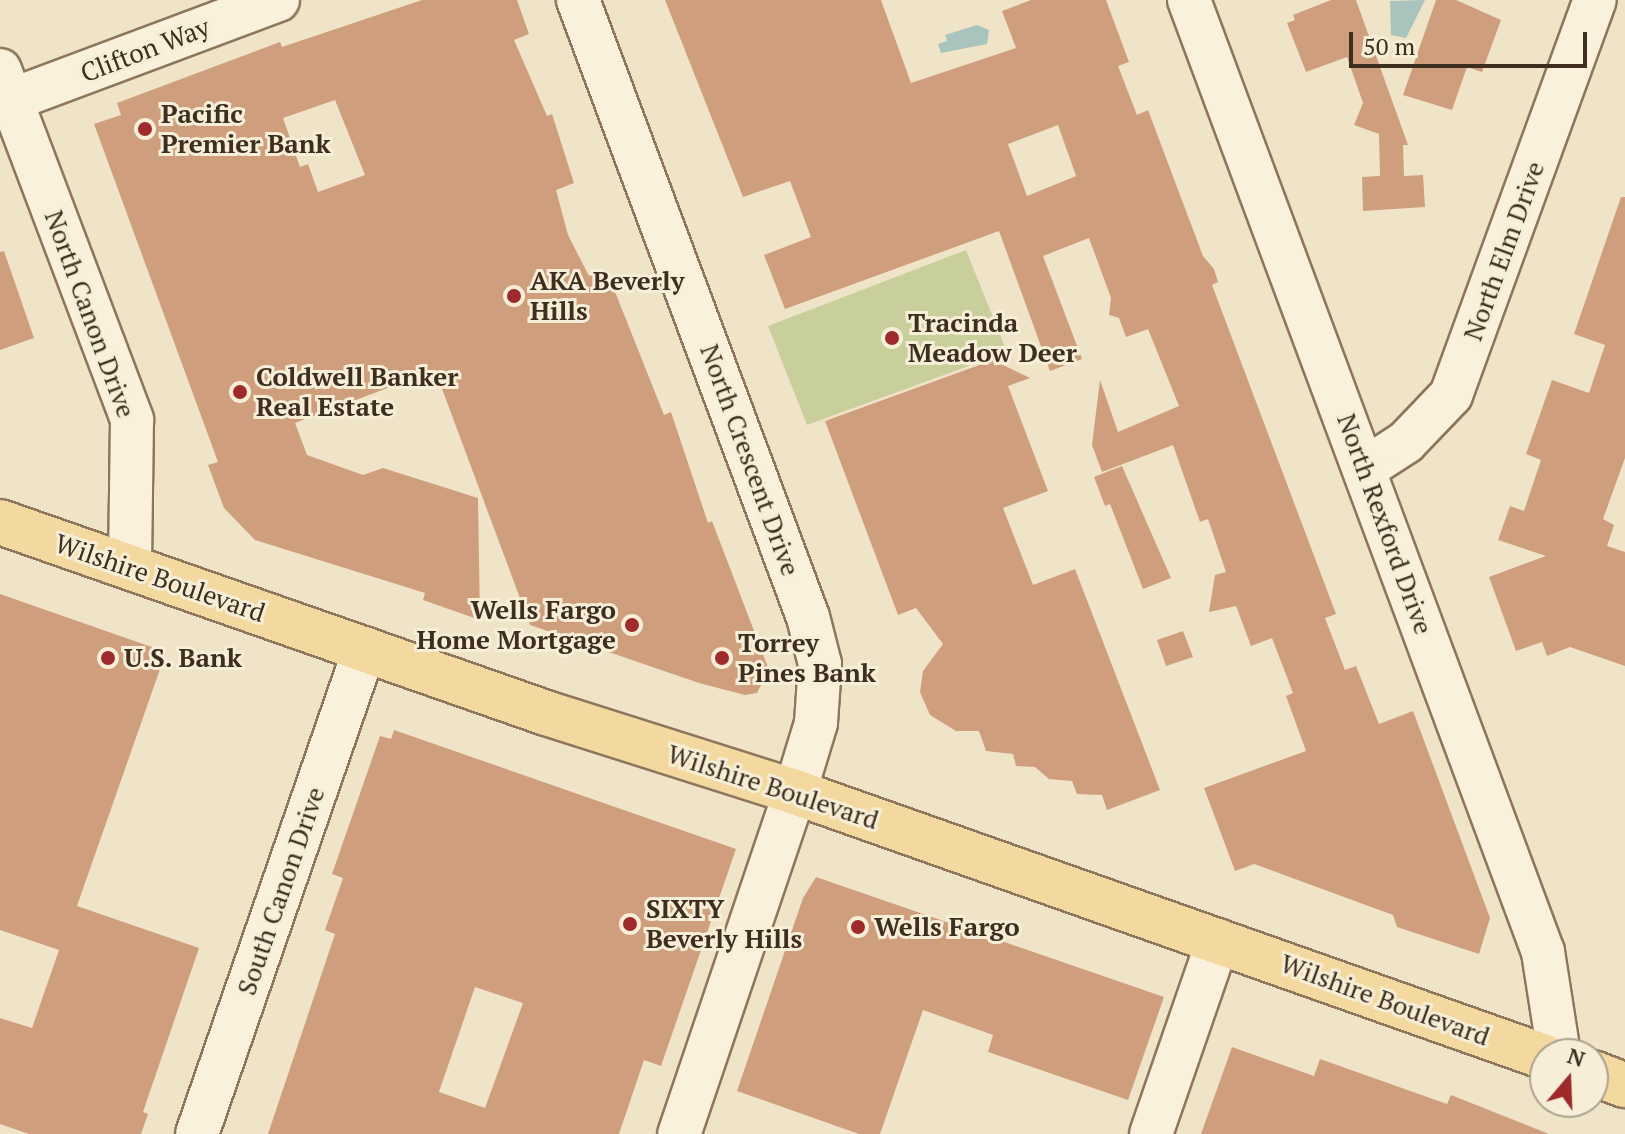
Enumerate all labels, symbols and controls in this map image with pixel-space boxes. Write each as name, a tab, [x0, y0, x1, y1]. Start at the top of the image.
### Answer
street label: Clifton Way	[76, 11, 214, 89]
scale bar	[1353, 16, 1591, 66]
text: 50 m	[1363, 30, 1415, 62]
place label: Pacific Premier Bank	[161, 98, 331, 160]
marker: Pacific Premier Bank	[136, 120, 154, 138]
street label: North Elm Drive	[1457, 157, 1551, 345]
street label: North Canon Drive	[38, 206, 142, 422]
place label: AKA Beverly Hills	[530, 265, 685, 326]
marker: AKA Beverly Hills	[505, 287, 523, 305]
place label: Tracinda Meadow Deer	[908, 307, 1077, 368]
marker: Tracinda Meadow Deer	[883, 329, 901, 347]
street label: North Crescent Drive	[694, 340, 806, 580]
place label: Coldwell Banker Real Estate	[256, 361, 458, 422]
marker: Coldwell Banker Real Estate	[231, 383, 249, 401]
street label: North Rexford Drive	[1331, 410, 1439, 638]
street label: Wilshire Boulevard	[51, 527, 269, 629]
place label: Wells Fargo Home Mortgage	[417, 594, 616, 656]
marker: Wells Fargo Home Mortgage	[623, 616, 641, 634]
place label: Torrey Pines Bank	[738, 627, 876, 688]
place label: U.S. Bank	[124, 642, 243, 674]
marker: U.S. Bank	[99, 649, 117, 667]
marker: Torrey Pines Bank	[713, 649, 731, 667]
street label: Wilshire Boulevard	[664, 738, 882, 836]
street label: South Canon Drive	[231, 783, 331, 999]
place label: SIXTY Beverly Hills	[646, 893, 802, 954]
place label: Wells Fargo	[874, 911, 1020, 943]
marker: SIXTY Beverly Hills	[621, 915, 639, 933]
marker: Wells Fargo	[849, 918, 867, 936]
street label: Wilshire Boulevard	[1276, 948, 1494, 1052]
north arrow	[1529, 1038, 1609, 1118]
text: N	[1564, 1040, 1589, 1073]

